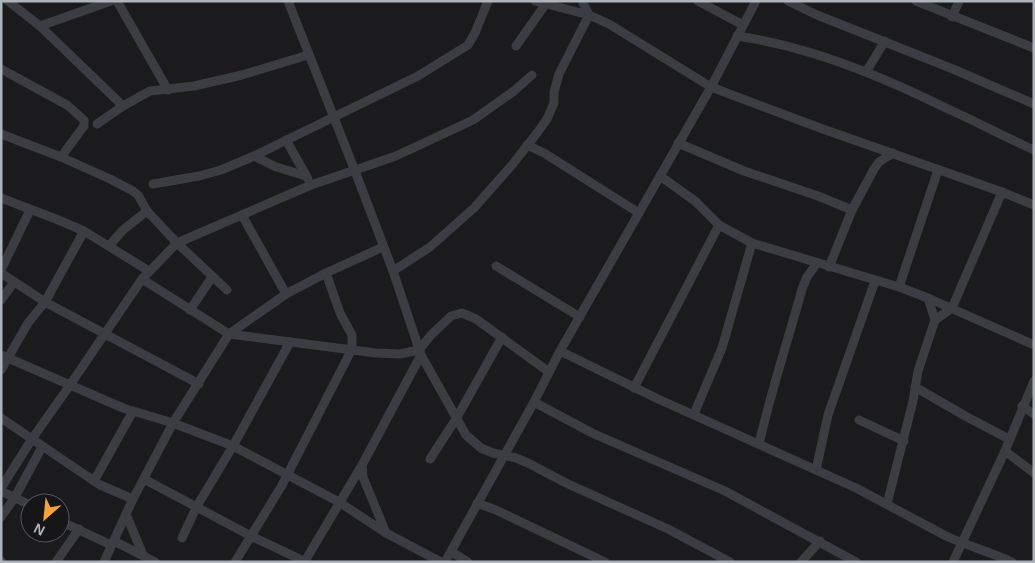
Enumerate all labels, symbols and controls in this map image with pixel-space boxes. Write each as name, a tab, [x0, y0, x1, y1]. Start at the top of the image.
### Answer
north arrow	[20, 493, 70, 543]
text: N	[31, 520, 47, 539]

